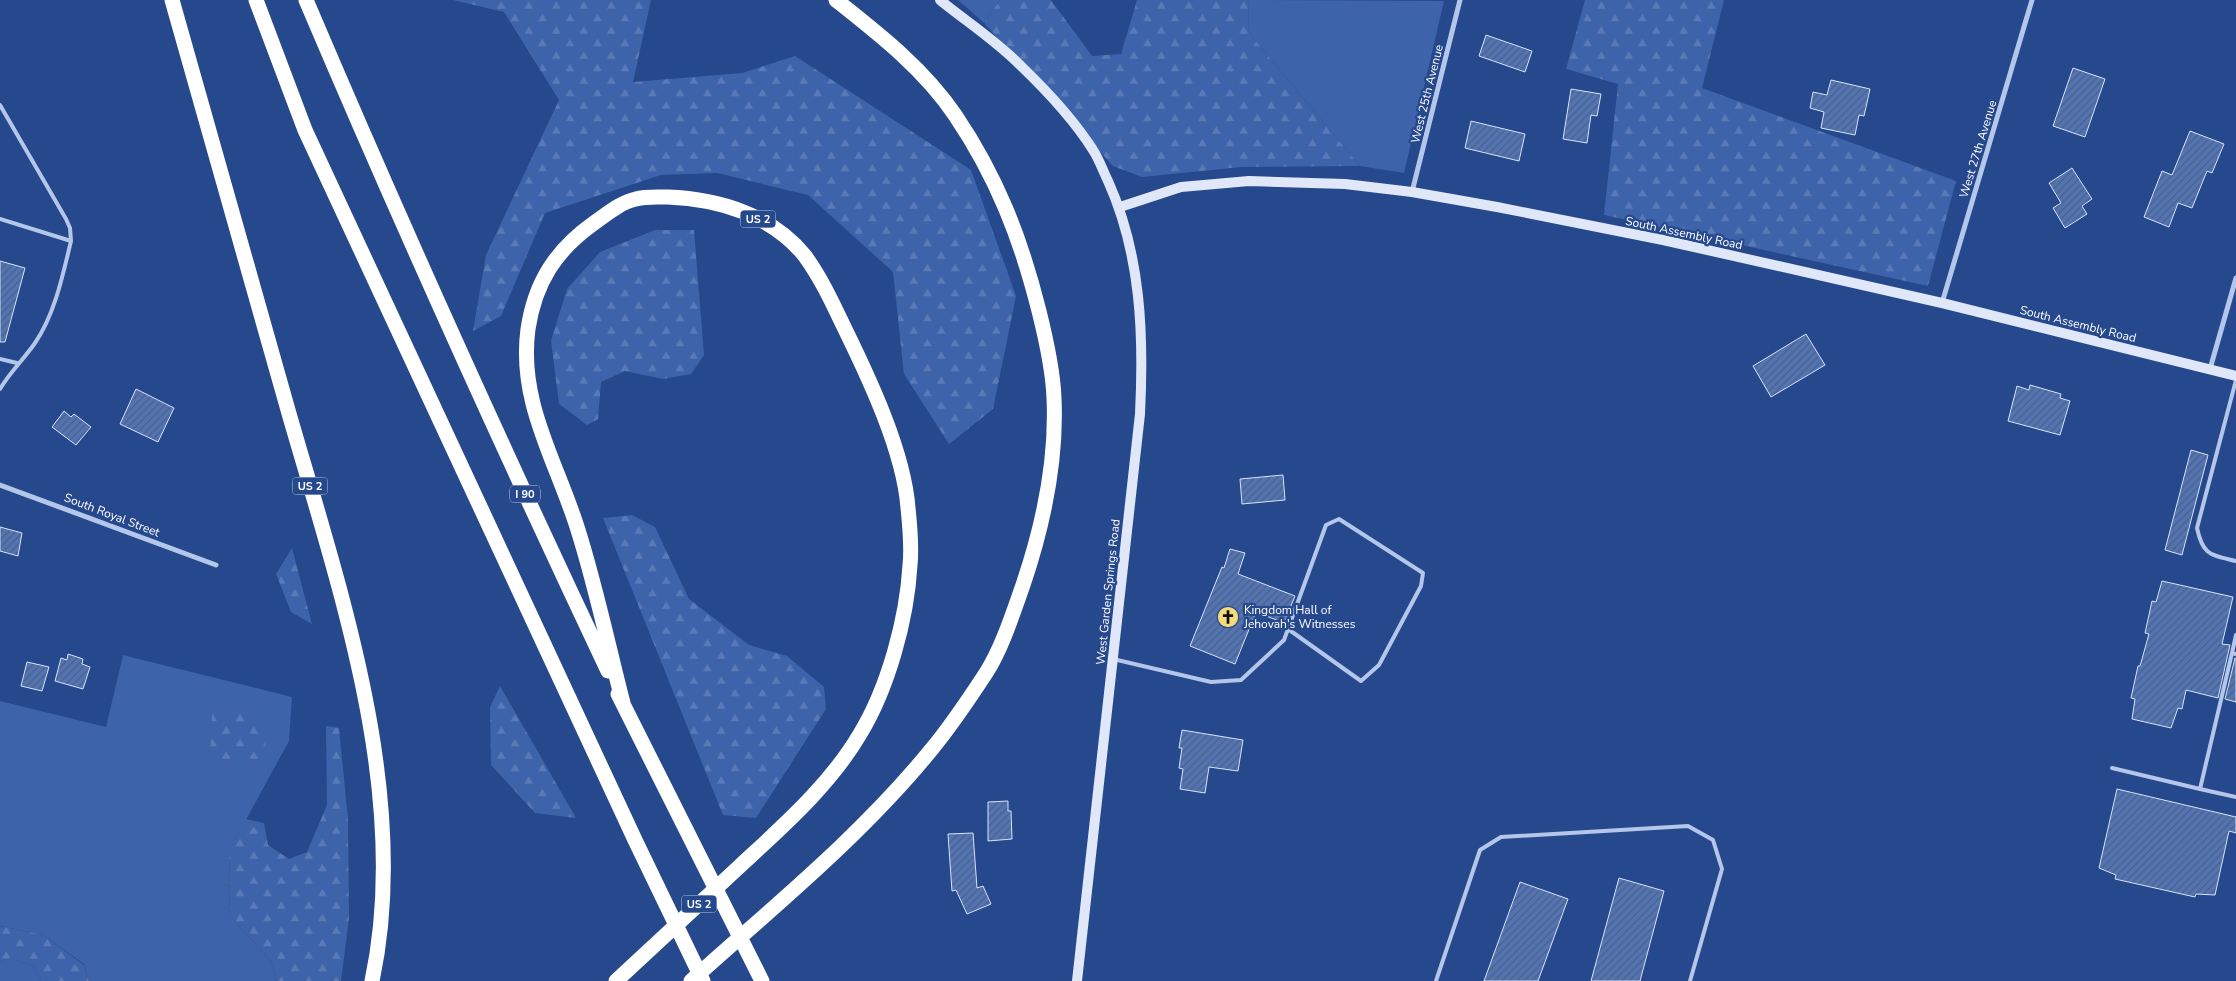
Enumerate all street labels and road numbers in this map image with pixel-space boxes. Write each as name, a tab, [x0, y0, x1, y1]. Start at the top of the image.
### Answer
street label: West 25th Avenue	[1407, 43, 1447, 145]
street label: West 27th Avenue	[1956, 98, 2000, 200]
road number: US 2	[740, 210, 776, 228]
street label: South Assembly Road	[1624, 213, 1744, 253]
street label: South Assembly Road	[2018, 302, 2138, 346]
road number: US 2	[292, 478, 328, 494]
road number: I 90	[510, 486, 540, 502]
street label: South Royal Street	[62, 489, 163, 541]
street label: West Garden Springs Road	[1092, 518, 1124, 666]
road number: US 2	[682, 896, 716, 912]

